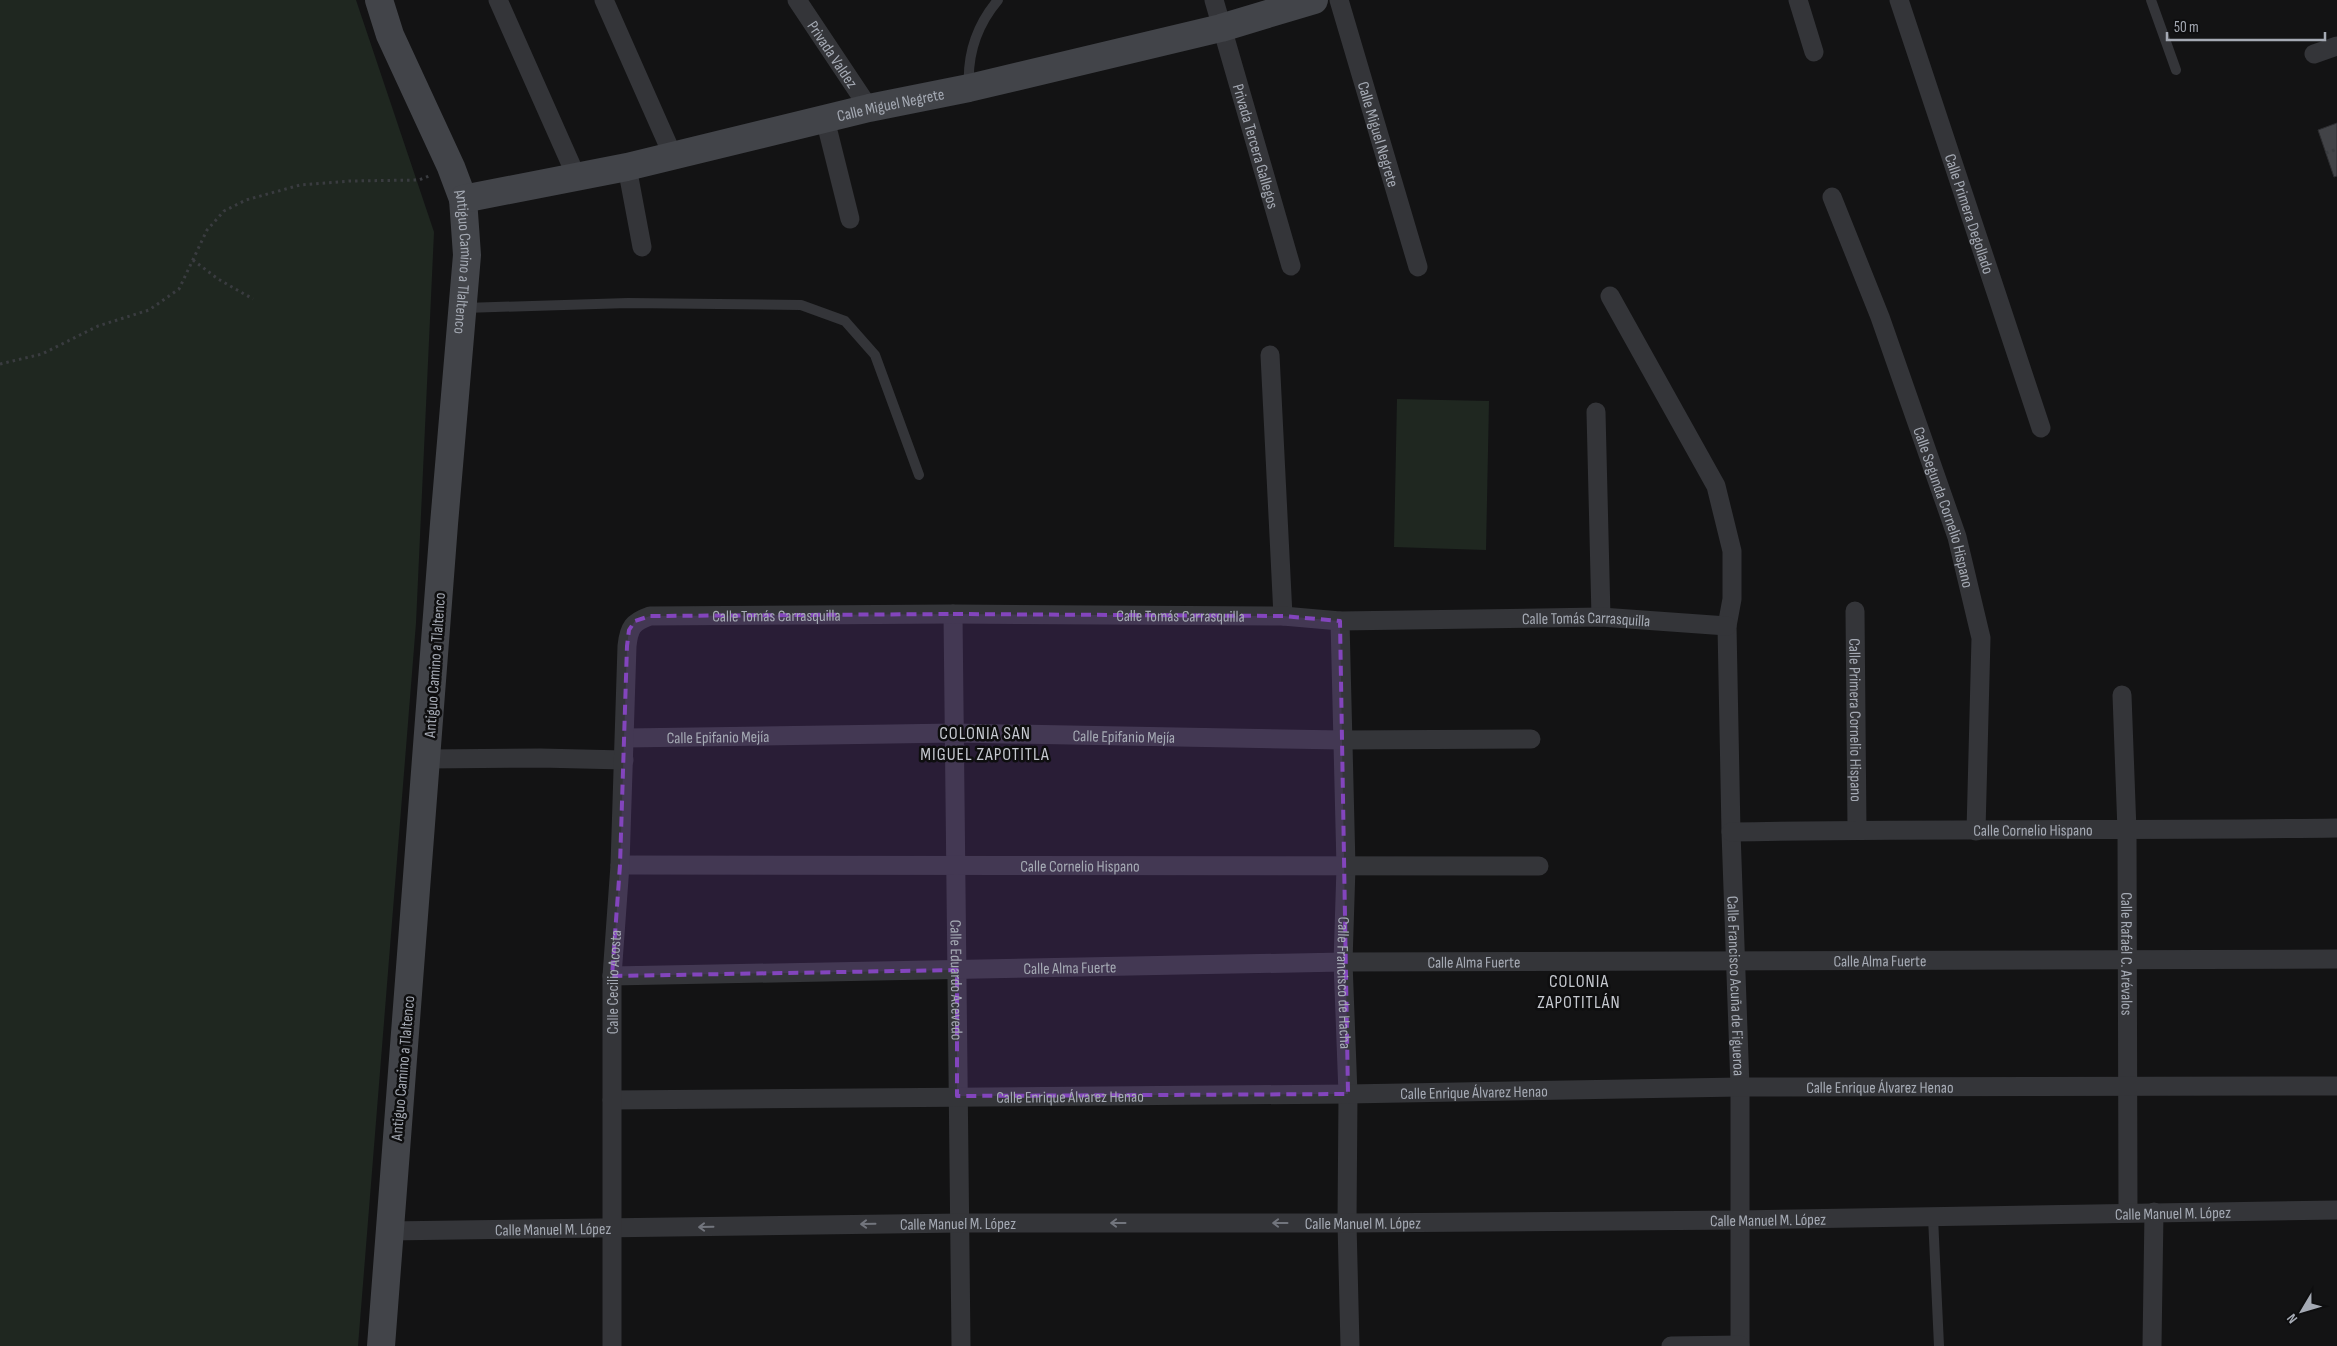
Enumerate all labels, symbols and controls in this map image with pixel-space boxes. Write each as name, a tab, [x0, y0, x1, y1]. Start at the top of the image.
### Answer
scale bar	[2167, 10, 2324, 42]
street label: Privada Valdez	[803, 18, 861, 92]
text: 50 m	[2174, 18, 2199, 37]
street label: Calle Miguel Negrete	[1353, 80, 1402, 190]
street label: Privada Tercera Gallegos	[1228, 82, 1282, 211]
street label: Calle Miguel Negrete	[835, 85, 946, 126]
street label: Calle Primera Degollado	[1940, 151, 1997, 277]
street label: Antiguo Camino a Tlaltenco	[449, 186, 475, 335]
street label: Calle Segunda Cornelio Hispano	[1908, 425, 1977, 590]
street label: Antiguo Camino a Tlaltenco	[421, 592, 450, 739]
street label: Calle Tomás Carrasquilla	[712, 607, 841, 627]
street label: Calle Tomás Carrasquilla	[1116, 607, 1245, 627]
street label: Calle Tomás Carrasquilla	[1522, 609, 1651, 631]
street label: Calle Primera Cornelio Hispano	[1844, 638, 1865, 802]
district label: COLONIA SAN MIGUEL ZAPOTITLA	[920, 723, 1050, 765]
street label: Calle Epifanio Mejía	[1073, 727, 1175, 748]
street label: Calle Epifanio Mejía	[667, 728, 769, 748]
street label: Calle Cornelio Hispano	[1973, 822, 2093, 841]
street label: Calle Cornelio Hispano	[1020, 857, 1140, 877]
street label: Calle Rafaél C. Arévalos	[2116, 892, 2135, 1016]
street label: Calle Francisco Acuña de Figueroa	[1722, 896, 1748, 1076]
street label: Calle Francisco de Hacha	[1332, 916, 1354, 1049]
street label: Calle Eduardo Acevedo	[945, 920, 966, 1040]
street label: Calle Cecilio Acosta	[604, 929, 626, 1034]
street label: Calle Alma Fuerte	[1833, 952, 1926, 972]
street label: Calle Alma Fuerte	[1427, 953, 1520, 973]
street label: Calle Alma Fuerte	[1023, 958, 1117, 979]
district label: COLONIA ZAPOTITLÁN	[1537, 971, 1621, 1013]
street label: Antiguo Camino a Tlaltenco	[388, 995, 419, 1142]
street label: Calle Enrique Álvarez Henao	[1806, 1079, 1954, 1098]
street label: Calle Enrique Álvarez Henao	[1400, 1082, 1548, 1104]
street label: Calle Enrique Álvarez Henao	[996, 1088, 1144, 1108]
street label: Calle Manuel M. López	[2115, 1204, 2231, 1225]
street label: Calle Manuel M. López	[1710, 1211, 1826, 1231]
street label: Calle Manuel M. López	[1305, 1214, 1421, 1234]
street label: Calle Manuel M. López	[900, 1215, 1016, 1235]
one-way arrow	[1110, 1218, 1126, 1228]
one-way arrow	[1273, 1218, 1289, 1228]
one-way arrow	[860, 1219, 876, 1229]
street label: Calle Manuel M. López	[495, 1220, 611, 1241]
one-way arrow	[698, 1222, 714, 1232]
north arrow	[2277, 1286, 2327, 1336]
text: N	[2283, 1311, 2301, 1327]

